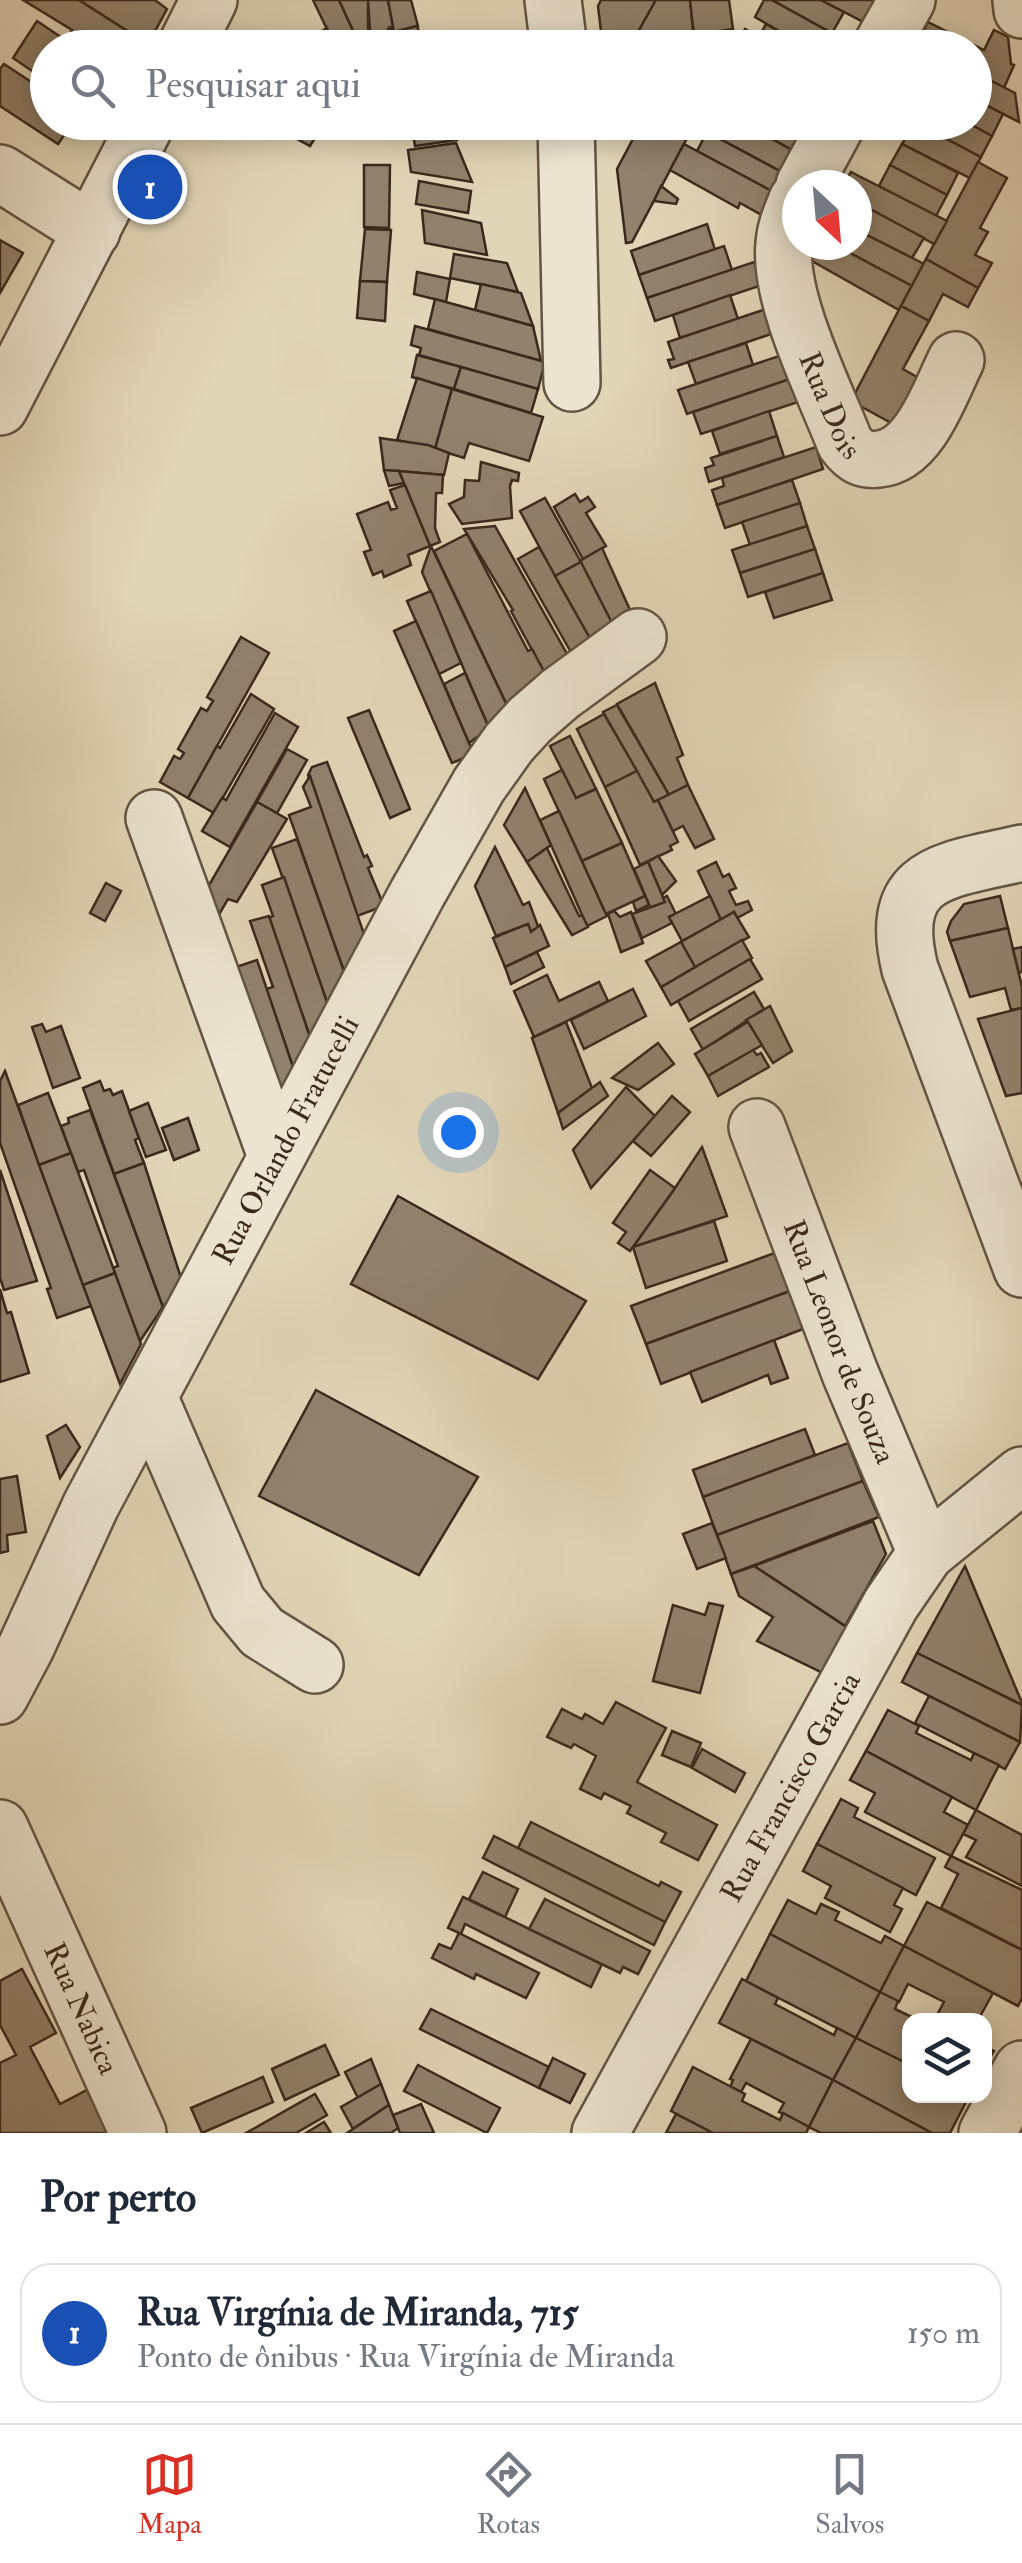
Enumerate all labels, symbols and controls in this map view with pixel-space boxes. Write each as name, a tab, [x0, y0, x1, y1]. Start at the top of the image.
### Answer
search box	[30, 30, 992, 140]
icon: search	[65, 58, 120, 113]
text: Pesquisar aqui	[145, 61, 361, 109]
pin: 1	[118, 150, 182, 224]
north arrow	[782, 170, 872, 260]
street label: Rua Dois	[791, 346, 868, 468]
street label: Rua Orlando Fratucelli	[204, 1009, 367, 1271]
your location	[433, 1107, 484, 1158]
street label: Rua Leonor de Souza	[775, 1215, 905, 1470]
street label: Rua Francisco Garcia	[712, 1665, 869, 1908]
street label: Rua Nabica	[36, 1937, 128, 2081]
map controls	[902, 2013, 992, 2103]
button: layers	[902, 2013, 992, 2103]
text: Por perto	[40, 2172, 196, 2224]
text: Rua Virgínia de Miranda, 715	[137, 2289, 579, 2337]
text: 1	[69, 2313, 80, 2353]
text: 150 m	[907, 2313, 980, 2353]
text: Ponto de ônibus · Rua Virgínia de Miranda	[137, 2337, 675, 2377]
tab: Mapa	[138, 2447, 202, 2542]
tab: Rotas	[477, 2447, 540, 2542]
tab: Salvos	[815, 2447, 884, 2542]

